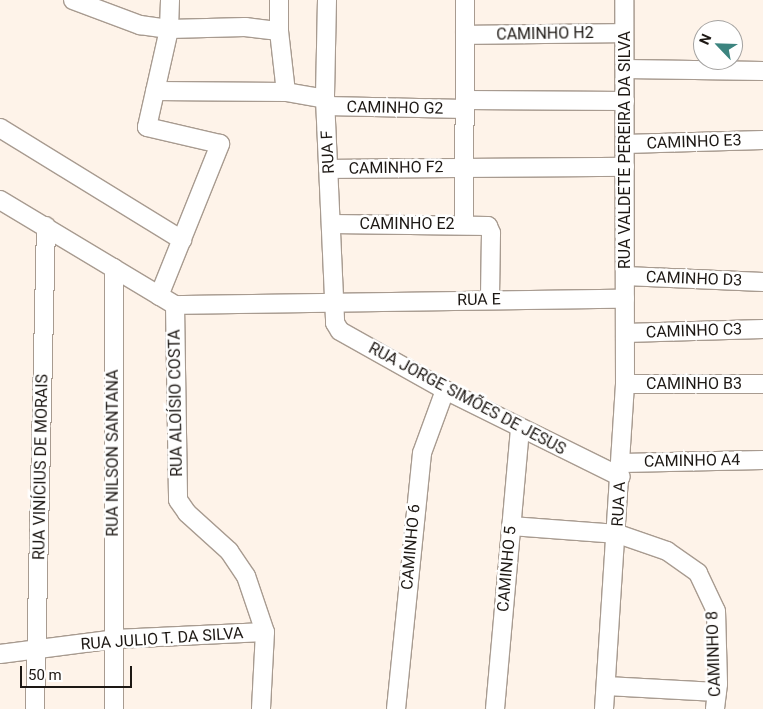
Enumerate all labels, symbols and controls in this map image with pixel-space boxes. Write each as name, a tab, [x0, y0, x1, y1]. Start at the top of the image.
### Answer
north arrow	[693, 20, 743, 70]
street label: CAMINHO H2	[496, 24, 594, 44]
street label: RUA VALDETE PEREIRA DA SILVA	[615, 31, 635, 269]
text: N	[696, 32, 715, 47]
street label: CAMINHO G2	[346, 98, 444, 118]
street label: RUA F	[317, 130, 339, 174]
street label: CAMINHO E3	[646, 131, 742, 153]
street label: CAMINHO F2	[348, 158, 444, 178]
street label: CAMINHO E2	[359, 214, 455, 234]
street label: CAMINHO D3	[645, 268, 743, 290]
street label: RUA E	[457, 290, 501, 310]
street label: CAMINHO C3	[646, 320, 742, 342]
street label: RUA ALOÍSIO COSTA	[165, 329, 187, 477]
street label: RUA JORGE SIMÕES DE JESUS	[365, 339, 569, 459]
street label: RUA NILSON SANTANA	[103, 369, 123, 537]
street label: RUA VINÍCIUS DE MORAIS	[30, 374, 52, 560]
street label: CAMINHO B3	[646, 374, 742, 394]
street label: CAMINHO A4	[644, 451, 740, 471]
street label: RUA A	[608, 481, 630, 527]
street label: CAMINHO 6	[398, 503, 424, 591]
street label: CAMINHO 5	[494, 525, 520, 613]
street label: CAMINHO 8	[703, 611, 725, 697]
street label: RUA JULIO T. DA SILVA	[80, 624, 244, 654]
scale bar	[22, 656, 135, 688]
text: 50 m	[28, 666, 62, 684]

